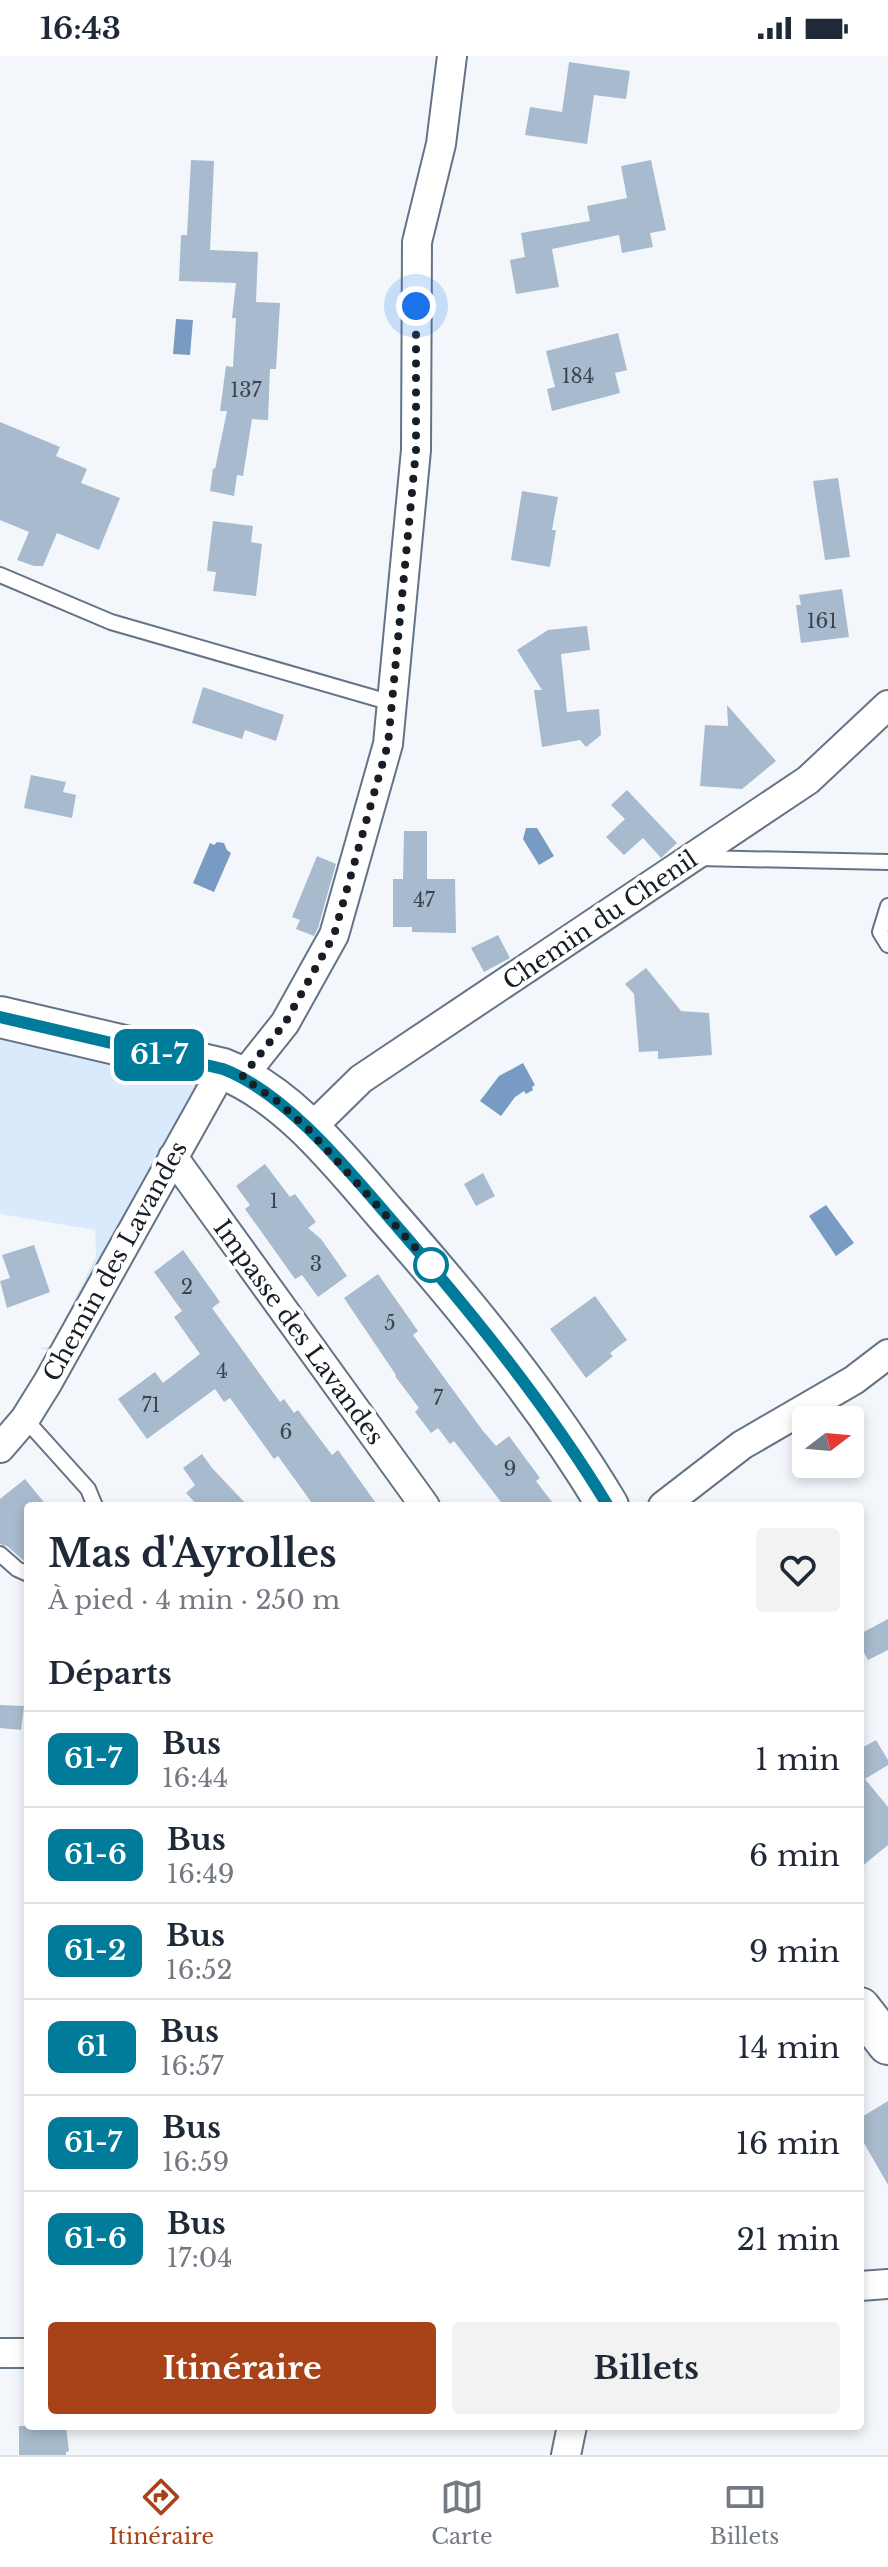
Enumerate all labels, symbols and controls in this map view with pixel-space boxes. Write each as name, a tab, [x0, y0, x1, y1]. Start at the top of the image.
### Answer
text: 16:43	[40, 10, 121, 47]
your location	[396, 286, 436, 326]
house number: 184	[562, 364, 594, 388]
house number: 137	[230, 378, 263, 402]
house number: 161	[807, 609, 837, 633]
street label: Chemin du Chenil	[497, 844, 703, 996]
house number: 47	[413, 888, 436, 912]
line badge: 61-7	[103, 1029, 215, 1081]
text: 61-7	[130, 1037, 188, 1072]
street label: Chemin des Lavandes	[37, 1136, 193, 1386]
house number: 1	[270, 1189, 278, 1213]
street label: Impasse des Lavandes	[208, 1214, 390, 1450]
unlabelled marker	[414, 1248, 448, 1282]
house number: 3	[310, 1252, 322, 1276]
house number: 2	[181, 1275, 193, 1299]
house number: 5	[384, 1311, 396, 1335]
house number: 4	[216, 1359, 228, 1383]
house number: 7	[433, 1386, 444, 1410]
house number: 71	[142, 1393, 160, 1417]
north arrow	[792, 1406, 864, 1478]
map controls	[792, 1406, 864, 1478]
house number: 6	[280, 1420, 292, 1444]
house number: 9	[504, 1457, 516, 1481]
button: heart	[756, 1528, 840, 1612]
text: Mas d'Ayrolles	[48, 1530, 337, 1577]
text: À pied · 4 min · 250 m	[48, 1584, 340, 1616]
text: Départs	[48, 1655, 172, 1692]
text: Bus	[162, 1725, 221, 1762]
text: 61-7	[64, 1741, 122, 1776]
text: 1 min	[755, 1741, 840, 1778]
text: 16:44	[162, 1762, 228, 1794]
text: Bus	[167, 1821, 226, 1858]
text: 61-6	[64, 1837, 127, 1872]
text: 6 min	[749, 1837, 840, 1874]
text: 16:49	[167, 1858, 234, 1890]
text: Bus	[166, 1917, 225, 1954]
text: 61-2	[64, 1933, 126, 1968]
text: 9 min	[749, 1933, 840, 1970]
text: 16:52	[166, 1954, 233, 1986]
text: Bus	[160, 2013, 219, 2050]
text: 61	[76, 2029, 108, 2064]
text: 14 min	[737, 2029, 840, 2066]
text: 16:57	[160, 2050, 224, 2082]
text: Bus	[162, 2109, 221, 2146]
text: 61-7	[64, 2125, 122, 2160]
text: 16 min	[736, 2125, 840, 2162]
text: 16:59	[162, 2146, 229, 2178]
text: Bus	[167, 2205, 226, 2242]
text: 61-6	[64, 2221, 127, 2256]
text: 21 min	[736, 2221, 840, 2258]
text: 17:04	[167, 2242, 233, 2274]
button: Itinéraire	[48, 2322, 436, 2414]
button: Billets	[452, 2322, 840, 2414]
tab: Itinéraire	[109, 2475, 214, 2550]
tab: Carte	[431, 2475, 493, 2550]
tab: Billets	[710, 2475, 779, 2550]

